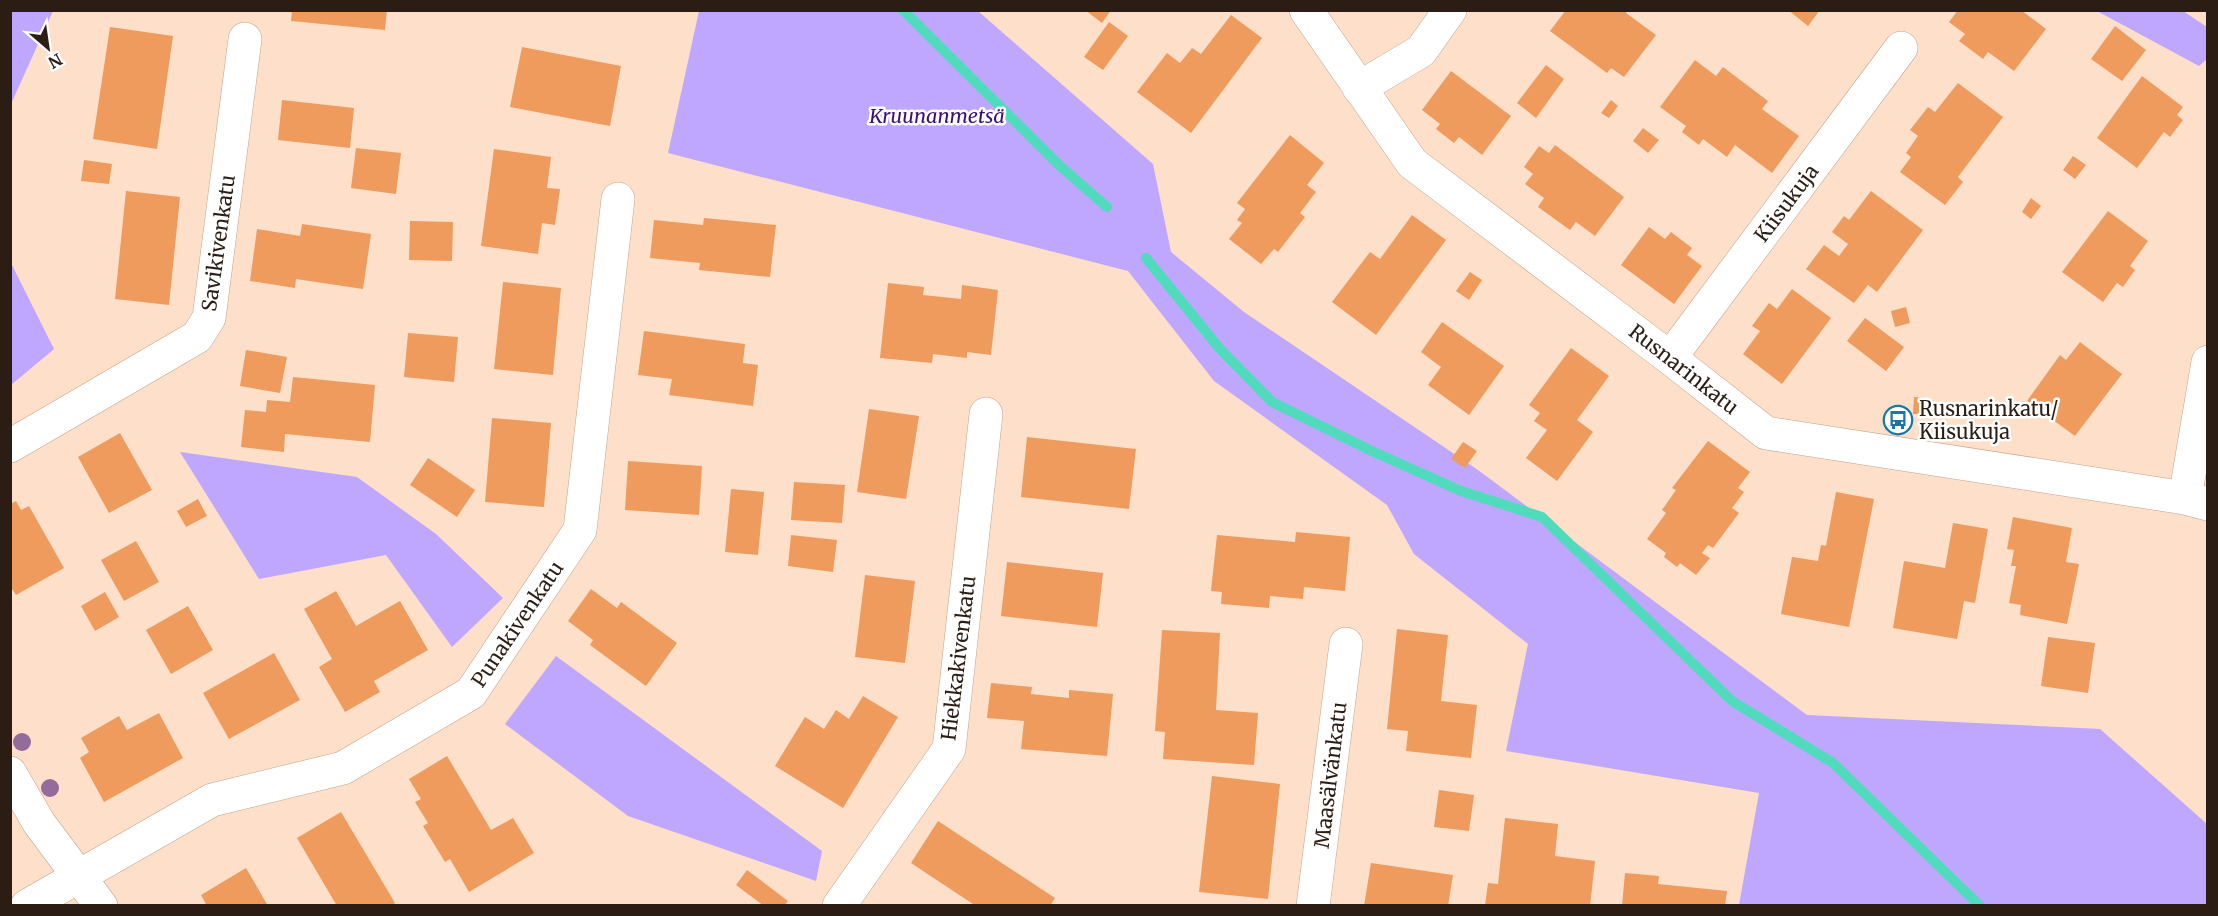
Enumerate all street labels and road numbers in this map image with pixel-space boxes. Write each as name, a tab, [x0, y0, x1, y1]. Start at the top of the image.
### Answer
street label: Kiisukuja	[1749, 159, 1824, 247]
street label: Savikivenkatu	[196, 173, 240, 313]
street label: Rusnarinkatu	[1624, 318, 1744, 420]
street label: Punakivenkatu	[466, 556, 568, 692]
street label: Hiekkakivenkatu	[935, 574, 981, 742]
street label: Maasälvänkatu	[1309, 700, 1351, 850]

